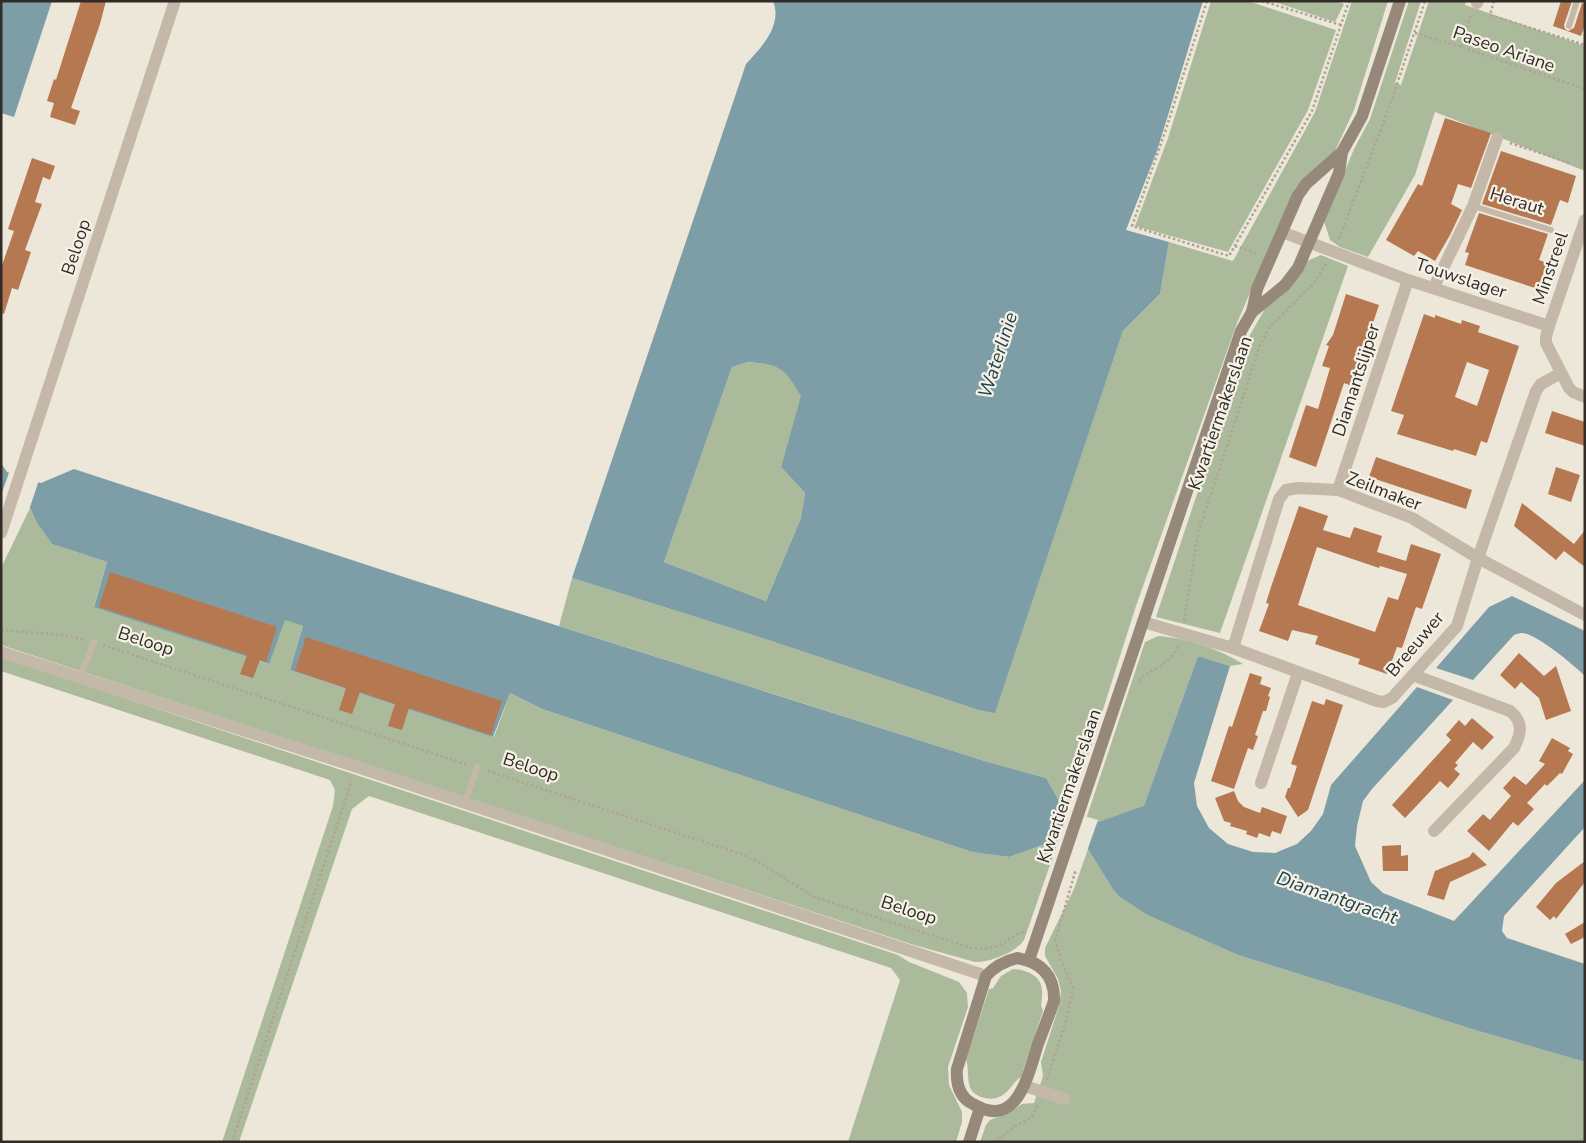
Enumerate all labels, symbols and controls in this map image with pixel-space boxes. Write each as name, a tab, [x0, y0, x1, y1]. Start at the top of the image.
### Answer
street label: Paseo Ariane	[1450, 20, 1558, 78]
street label: Heraut	[1487, 181, 1548, 221]
street label: Beloop	[56, 216, 96, 278]
street label: Minstreel	[1526, 228, 1574, 308]
street label: Touwslager	[1412, 252, 1510, 304]
water label: Waterlinie	[972, 309, 1024, 401]
street label: Diamantslijper	[1326, 320, 1386, 440]
street label: Kwartiermakerslaan	[1182, 333, 1258, 493]
street label: Zeilmaker	[1343, 466, 1426, 517]
street label: Breeuwer	[1380, 606, 1450, 682]
street label: Beloop	[115, 621, 177, 661]
street label: Kwartiermakerslaan	[1031, 706, 1107, 866]
street label: Beloop	[500, 747, 562, 787]
water label: Diamantgracht	[1273, 865, 1402, 931]
street label: Beloop	[878, 890, 940, 930]

